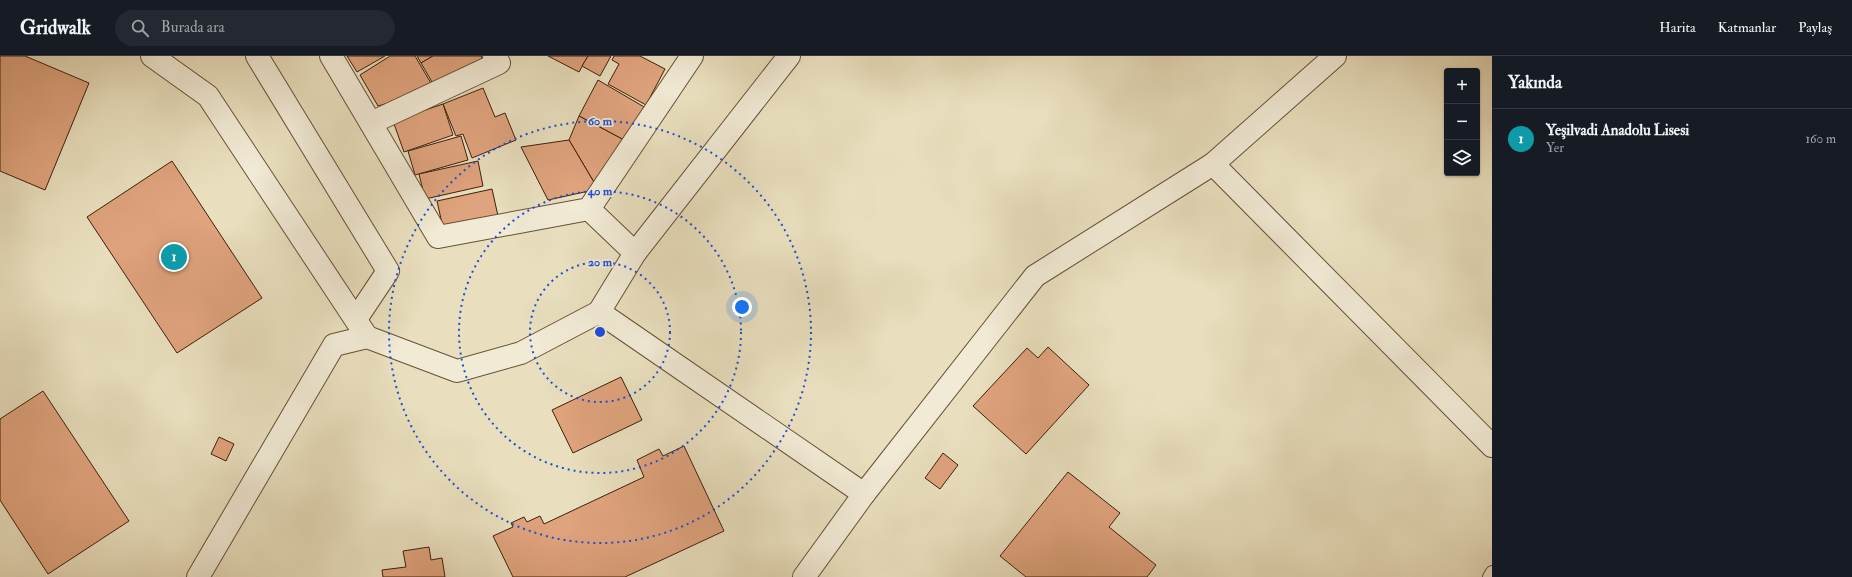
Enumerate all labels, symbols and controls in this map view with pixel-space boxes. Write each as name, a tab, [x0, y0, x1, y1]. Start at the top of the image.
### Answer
search box	[115, 10, 395, 46]
text: Gridwalk	[20, 16, 91, 40]
icon: search	[129, 17, 151, 39]
text: Burada ara	[161, 18, 225, 37]
text: Harita	[1659, 19, 1696, 36]
text: Katmanlar	[1718, 19, 1776, 36]
text: Paylaş	[1798, 19, 1832, 36]
map controls	[1444, 68, 1480, 176]
button: +	[1444, 68, 1480, 104]
text: Yakında	[1508, 72, 1562, 93]
button: −	[1444, 104, 1480, 140]
text: 60 m	[588, 114, 613, 129]
text: Yeşilvadi Anadolu Lisesi	[1546, 121, 1689, 140]
text: 1	[1519, 131, 1523, 147]
text: 160 m	[1805, 131, 1836, 147]
button: layers	[1444, 140, 1480, 176]
text: Yer	[1546, 140, 1564, 156]
text: 40 m	[587, 184, 613, 199]
pin: 1	[161, 242, 187, 272]
text: 20 m	[588, 255, 613, 270]
your location	[732, 297, 752, 317]
centre of rings	[593, 325, 607, 339]

